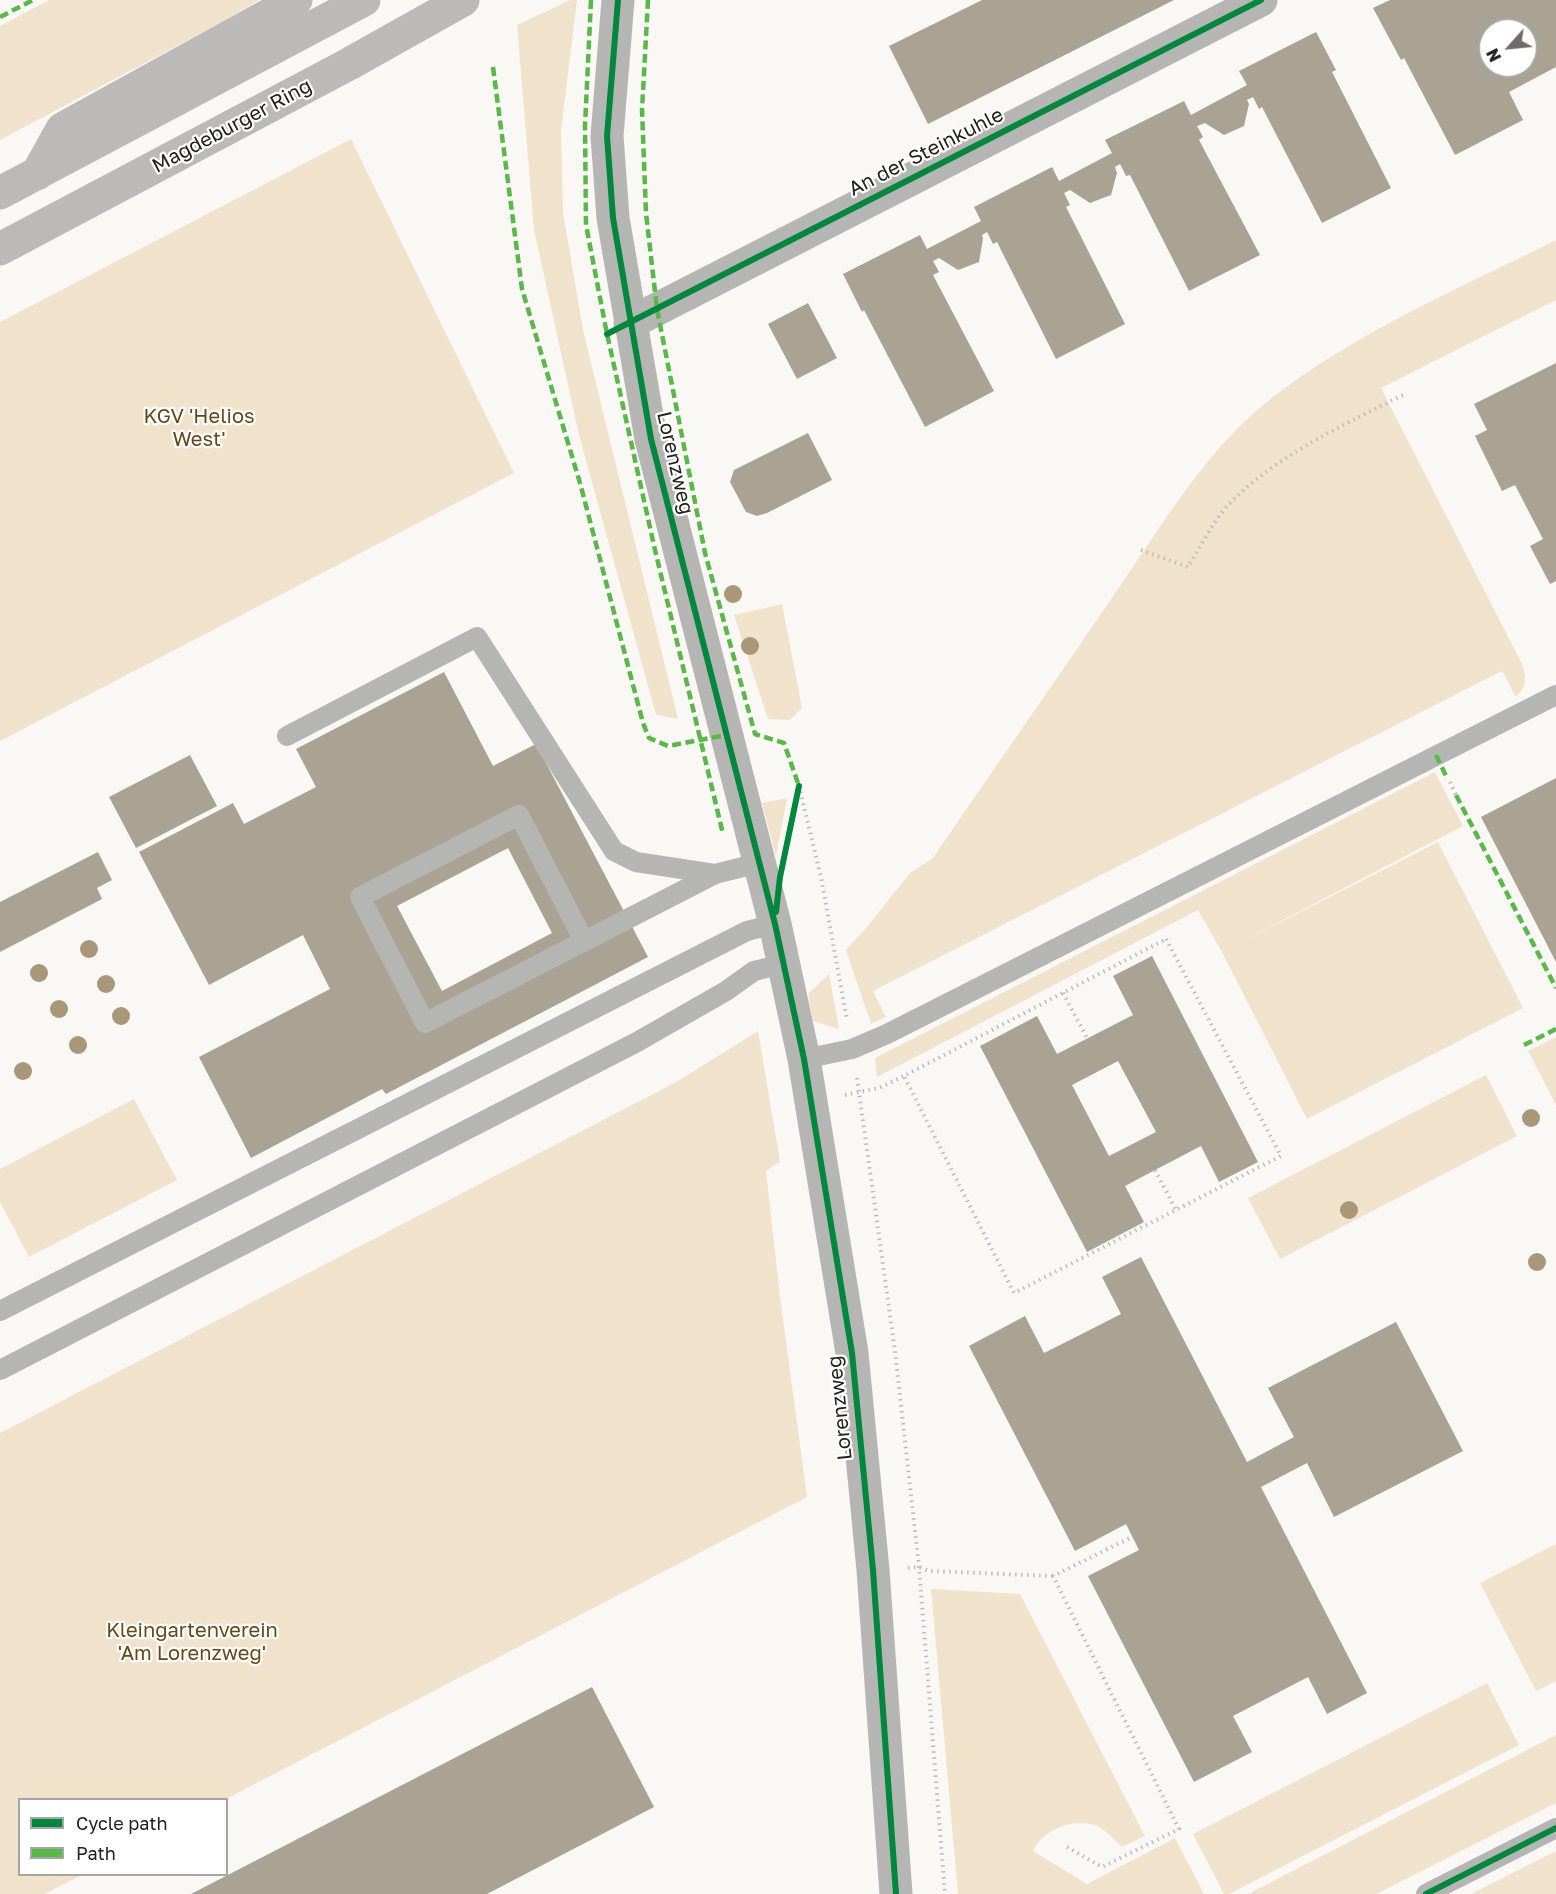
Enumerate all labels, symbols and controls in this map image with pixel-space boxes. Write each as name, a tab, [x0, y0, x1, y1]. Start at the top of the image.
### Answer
north arrow	[1478, 18, 1538, 78]
text: N	[1482, 45, 1505, 65]
street label: Magdeburger Ring	[148, 74, 316, 178]
street label: An der Steinkuhle	[845, 103, 1007, 201]
park label: KGV 'Helios West'	[143, 405, 255, 452]
street label: Lorenzweg	[651, 409, 699, 517]
street label: Lorenzweg	[823, 1355, 857, 1461]
park label: Kleingartenverein 'Am Lorenzweg'	[106, 1619, 278, 1666]
legend	[18, 1798, 228, 1876]
text: Cycle path	[76, 1812, 168, 1834]
text: Path	[76, 1842, 116, 1864]

